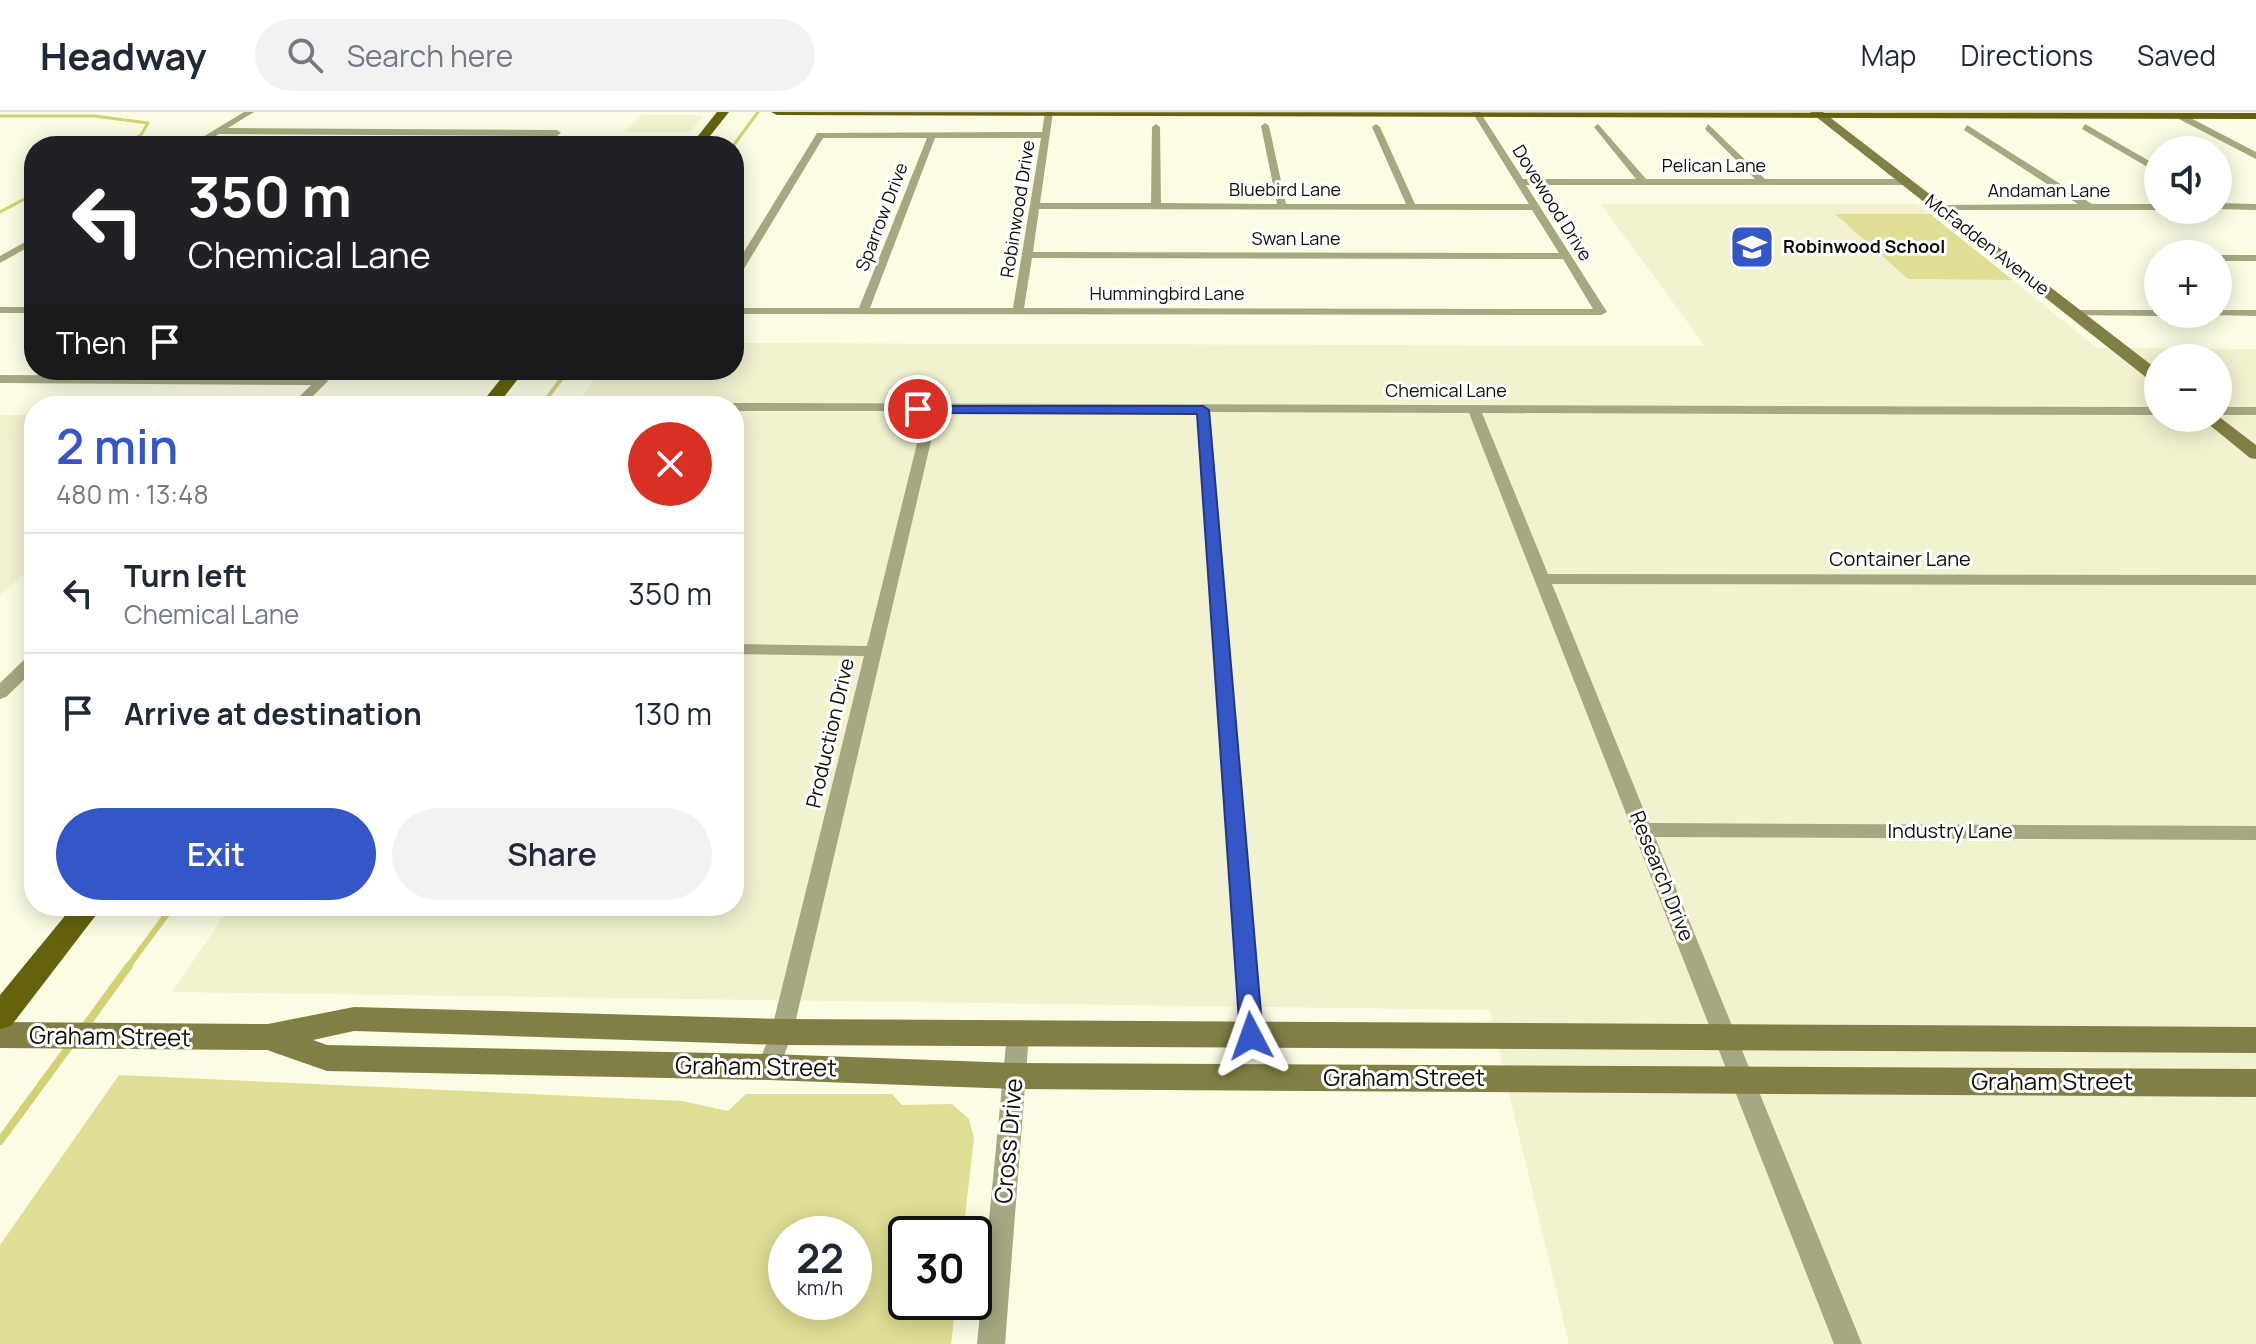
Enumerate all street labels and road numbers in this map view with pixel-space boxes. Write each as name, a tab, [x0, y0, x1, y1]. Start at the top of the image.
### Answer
street label: Robinwood Drive	[994, 138, 1040, 279]
street label: Dovewood Drive	[1508, 140, 1598, 265]
street label: Pelican Lane	[1662, 153, 1766, 177]
street label: Sparrow Drive	[849, 159, 913, 274]
street label: Bluebird Lane	[1229, 177, 1341, 201]
street label: Andaman Lane	[1988, 178, 2110, 202]
street label: McFadden Avenue	[1921, 188, 2055, 300]
street label: Swan Lane	[1251, 226, 1341, 250]
street label: Hummingbird Lane	[1090, 281, 1244, 305]
street label: Chemical Lane	[1385, 378, 1507, 402]
street label: Container Lane	[1829, 545, 1971, 572]
street label: Production Drive	[799, 655, 860, 810]
street label: Research Drive	[1624, 807, 1701, 945]
street label: Industry Lane	[1887, 817, 2013, 844]
street label: Graham Street	[29, 1018, 191, 1053]
street label: Graham Street	[675, 1048, 837, 1083]
street label: Graham Street	[1323, 1060, 1485, 1093]
street label: Graham Street	[1971, 1064, 2133, 1097]
street label: Cross Drive	[986, 1077, 1029, 1205]

